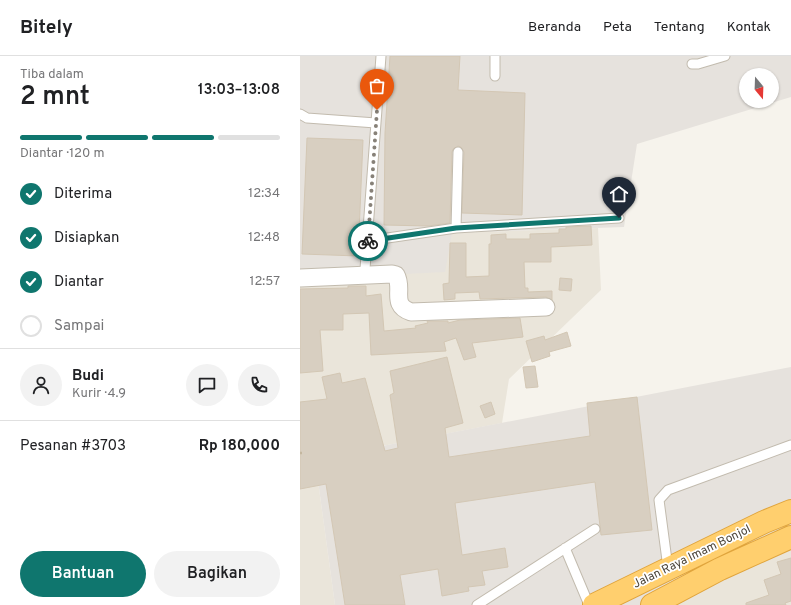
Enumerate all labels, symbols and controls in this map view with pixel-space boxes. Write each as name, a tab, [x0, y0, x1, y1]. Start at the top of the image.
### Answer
text: Bitely	[20, 16, 73, 40]
text: Beranda	[528, 19, 581, 36]
text: Peta	[603, 19, 632, 36]
text: Tentang	[654, 19, 705, 36]
text: Kontak	[727, 19, 771, 36]
text: Tiba dalam	[20, 67, 84, 83]
north arrow	[739, 68, 779, 108]
map controls	[739, 68, 779, 108]
pin	[360, 69, 394, 110]
icon: bag	[366, 75, 388, 97]
text: 2 mnt	[20, 81, 90, 114]
text: 13:03–13:08	[198, 81, 280, 100]
text: Diantar · 120 m	[20, 146, 104, 162]
pin	[602, 177, 636, 218]
icon: check	[20, 183, 42, 205]
icon: home	[608, 183, 630, 205]
text: Diterima	[54, 185, 112, 204]
text: 12:34	[248, 186, 280, 202]
courier	[348, 221, 388, 261]
icon: check	[20, 227, 42, 249]
text: Disiapkan	[54, 229, 120, 248]
text: 12:48	[248, 230, 280, 246]
icon: bike	[357, 230, 379, 252]
icon: check	[20, 271, 42, 293]
text: Diantar	[54, 273, 104, 292]
text: 12:57	[250, 274, 280, 290]
text: Sampai	[54, 317, 104, 336]
button: person	[20, 364, 62, 406]
button: chat	[186, 364, 228, 406]
button: phone	[238, 364, 280, 406]
text: Budi	[72, 367, 104, 386]
text: Kurir · 4.9	[72, 386, 126, 402]
text: Pesanan #3703	[20, 437, 126, 456]
text: Rp 180,000	[199, 437, 280, 456]
street label: Jalan Raya Imam Bonjol	[630, 522, 754, 592]
button: Bantuan	[20, 551, 146, 597]
button: Bagikan	[154, 551, 280, 597]

